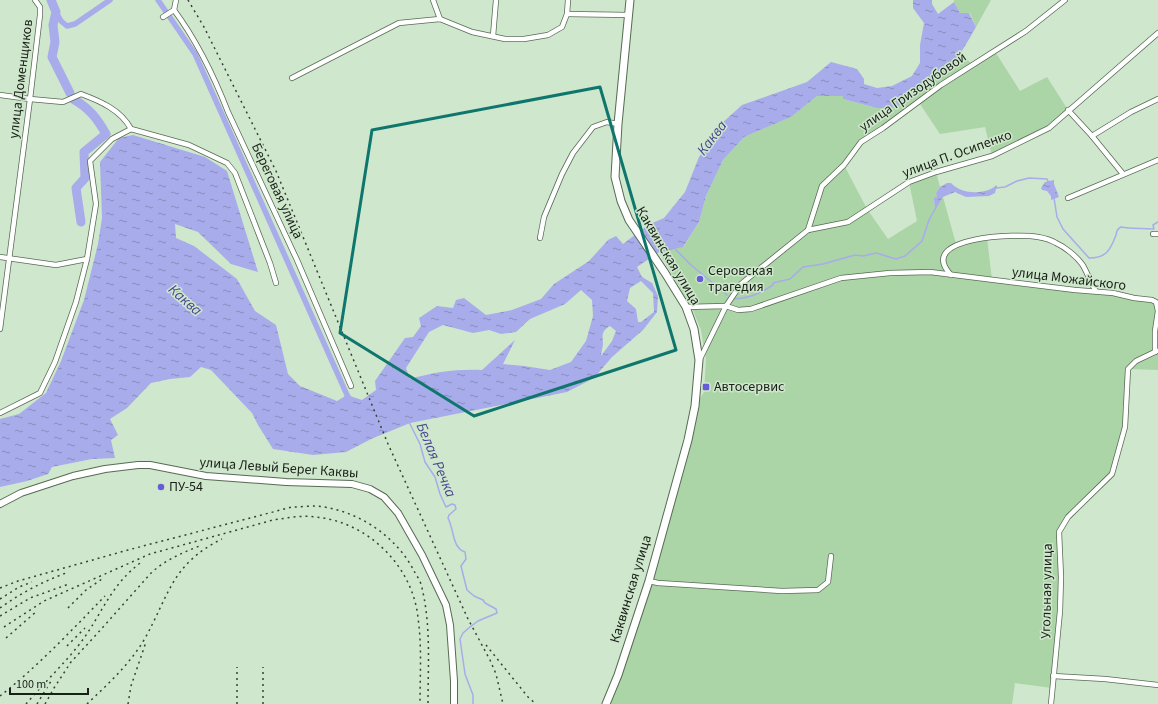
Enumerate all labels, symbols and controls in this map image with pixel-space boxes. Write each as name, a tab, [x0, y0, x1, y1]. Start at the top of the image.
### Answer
street label: улица Доменщиков	[4, 18, 38, 140]
street label: улица Гризодубовой	[855, 47, 971, 137]
water label: Каква	[692, 116, 732, 160]
street label: улица П. Осипенко	[899, 125, 1015, 183]
street label: Береговая улица	[246, 140, 308, 242]
street label: Каквинская улица	[631, 203, 705, 309]
place label: Серовская трагедия	[708, 261, 773, 297]
street label: улица Можайского	[1011, 262, 1127, 296]
marker: Серовская трагедия	[695, 274, 705, 284]
water label: Каква	[164, 279, 206, 321]
place label: Автосервис	[714, 377, 785, 397]
marker: Автосервис	[701, 382, 711, 392]
water label: Белая Речка	[411, 419, 461, 501]
street label: улица Левый Берег Каквы	[199, 452, 359, 484]
place label: ПУ-54	[169, 477, 203, 497]
marker: ПУ-54	[156, 482, 166, 492]
street label: Каквинская улица	[605, 533, 657, 645]
street label: Угольная улица	[1036, 543, 1058, 639]
scale bar	[10, 670, 88, 696]
text: 100 m	[16, 676, 46, 693]

